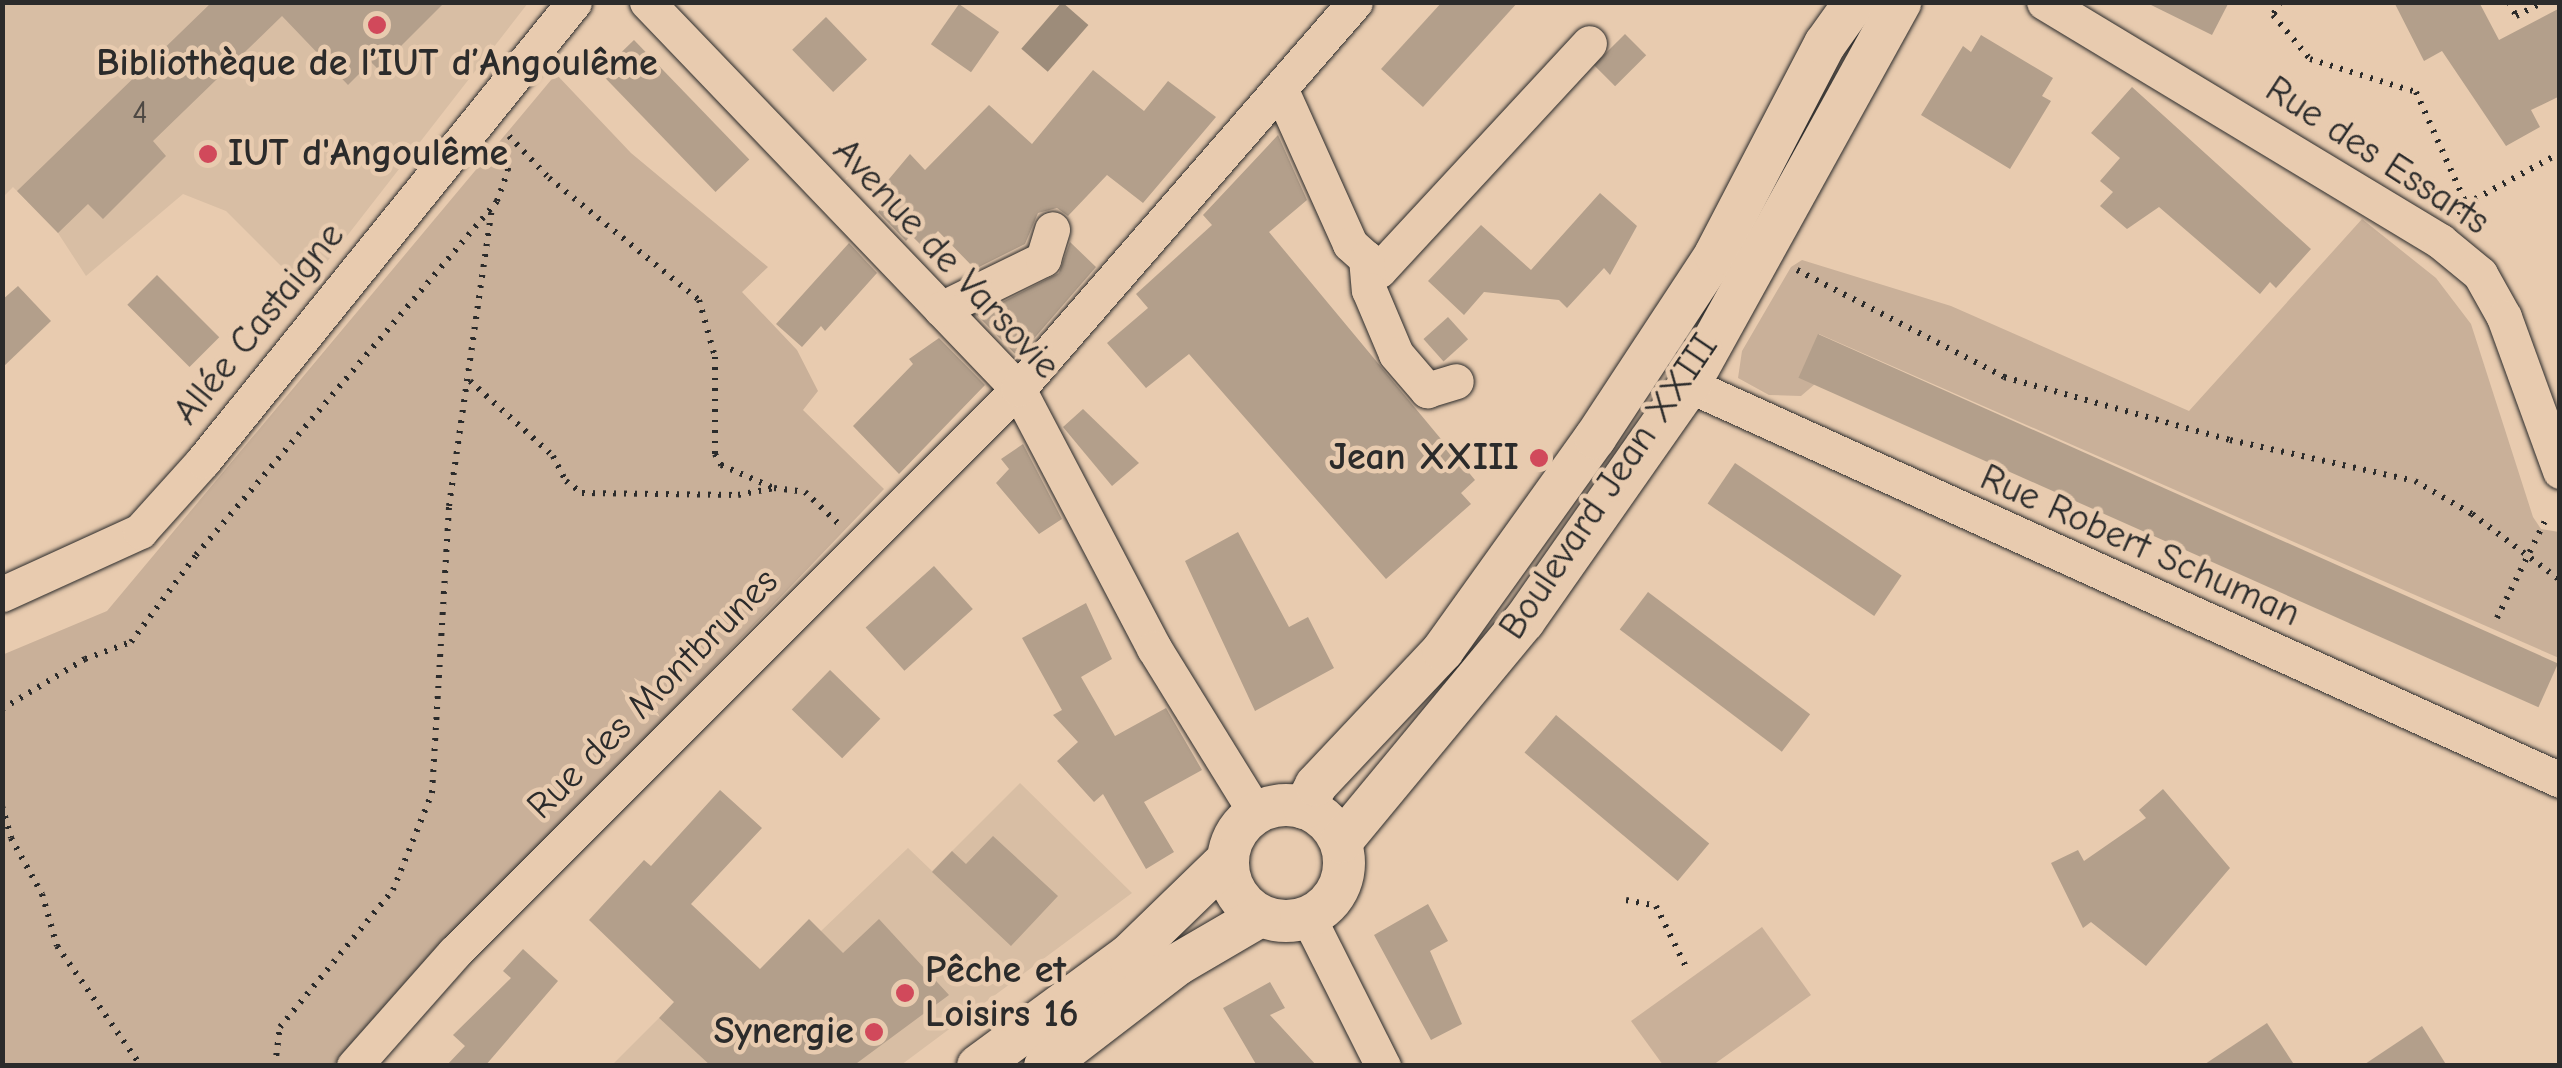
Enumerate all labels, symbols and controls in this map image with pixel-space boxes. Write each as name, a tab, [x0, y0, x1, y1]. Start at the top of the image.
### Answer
marker: Bibliothèque de l’IUT d’Angoulême	[366, 14, 388, 36]
place label: Bibliothèque de l’IUT d’Angoulême	[96, 41, 658, 87]
street label: Rue des Essarts	[2257, 67, 2497, 245]
house number: 4	[132, 94, 148, 132]
street label: Avenue de Varsovie	[823, 129, 1069, 389]
place label: IUT d'Angoulême	[228, 131, 508, 177]
marker: IUT d'Angoulême	[197, 143, 219, 165]
street label: Allée Castaigne	[164, 214, 354, 434]
street label: Boulevard Jean XXIII	[1490, 326, 1728, 648]
place label: Jean XXIII	[1329, 435, 1519, 481]
marker: Jean XXIII	[1528, 447, 1550, 469]
street label: Rue Robert Schuman	[1973, 455, 2307, 637]
street label: Rue des Montbrunes	[518, 559, 788, 829]
place label: Pêche et Loisirs 16	[925, 948, 1079, 1038]
marker: Pêche et Loisirs 16	[894, 982, 916, 1004]
place label: Synergie	[714, 1009, 854, 1055]
marker: Synergie	[863, 1021, 885, 1043]

